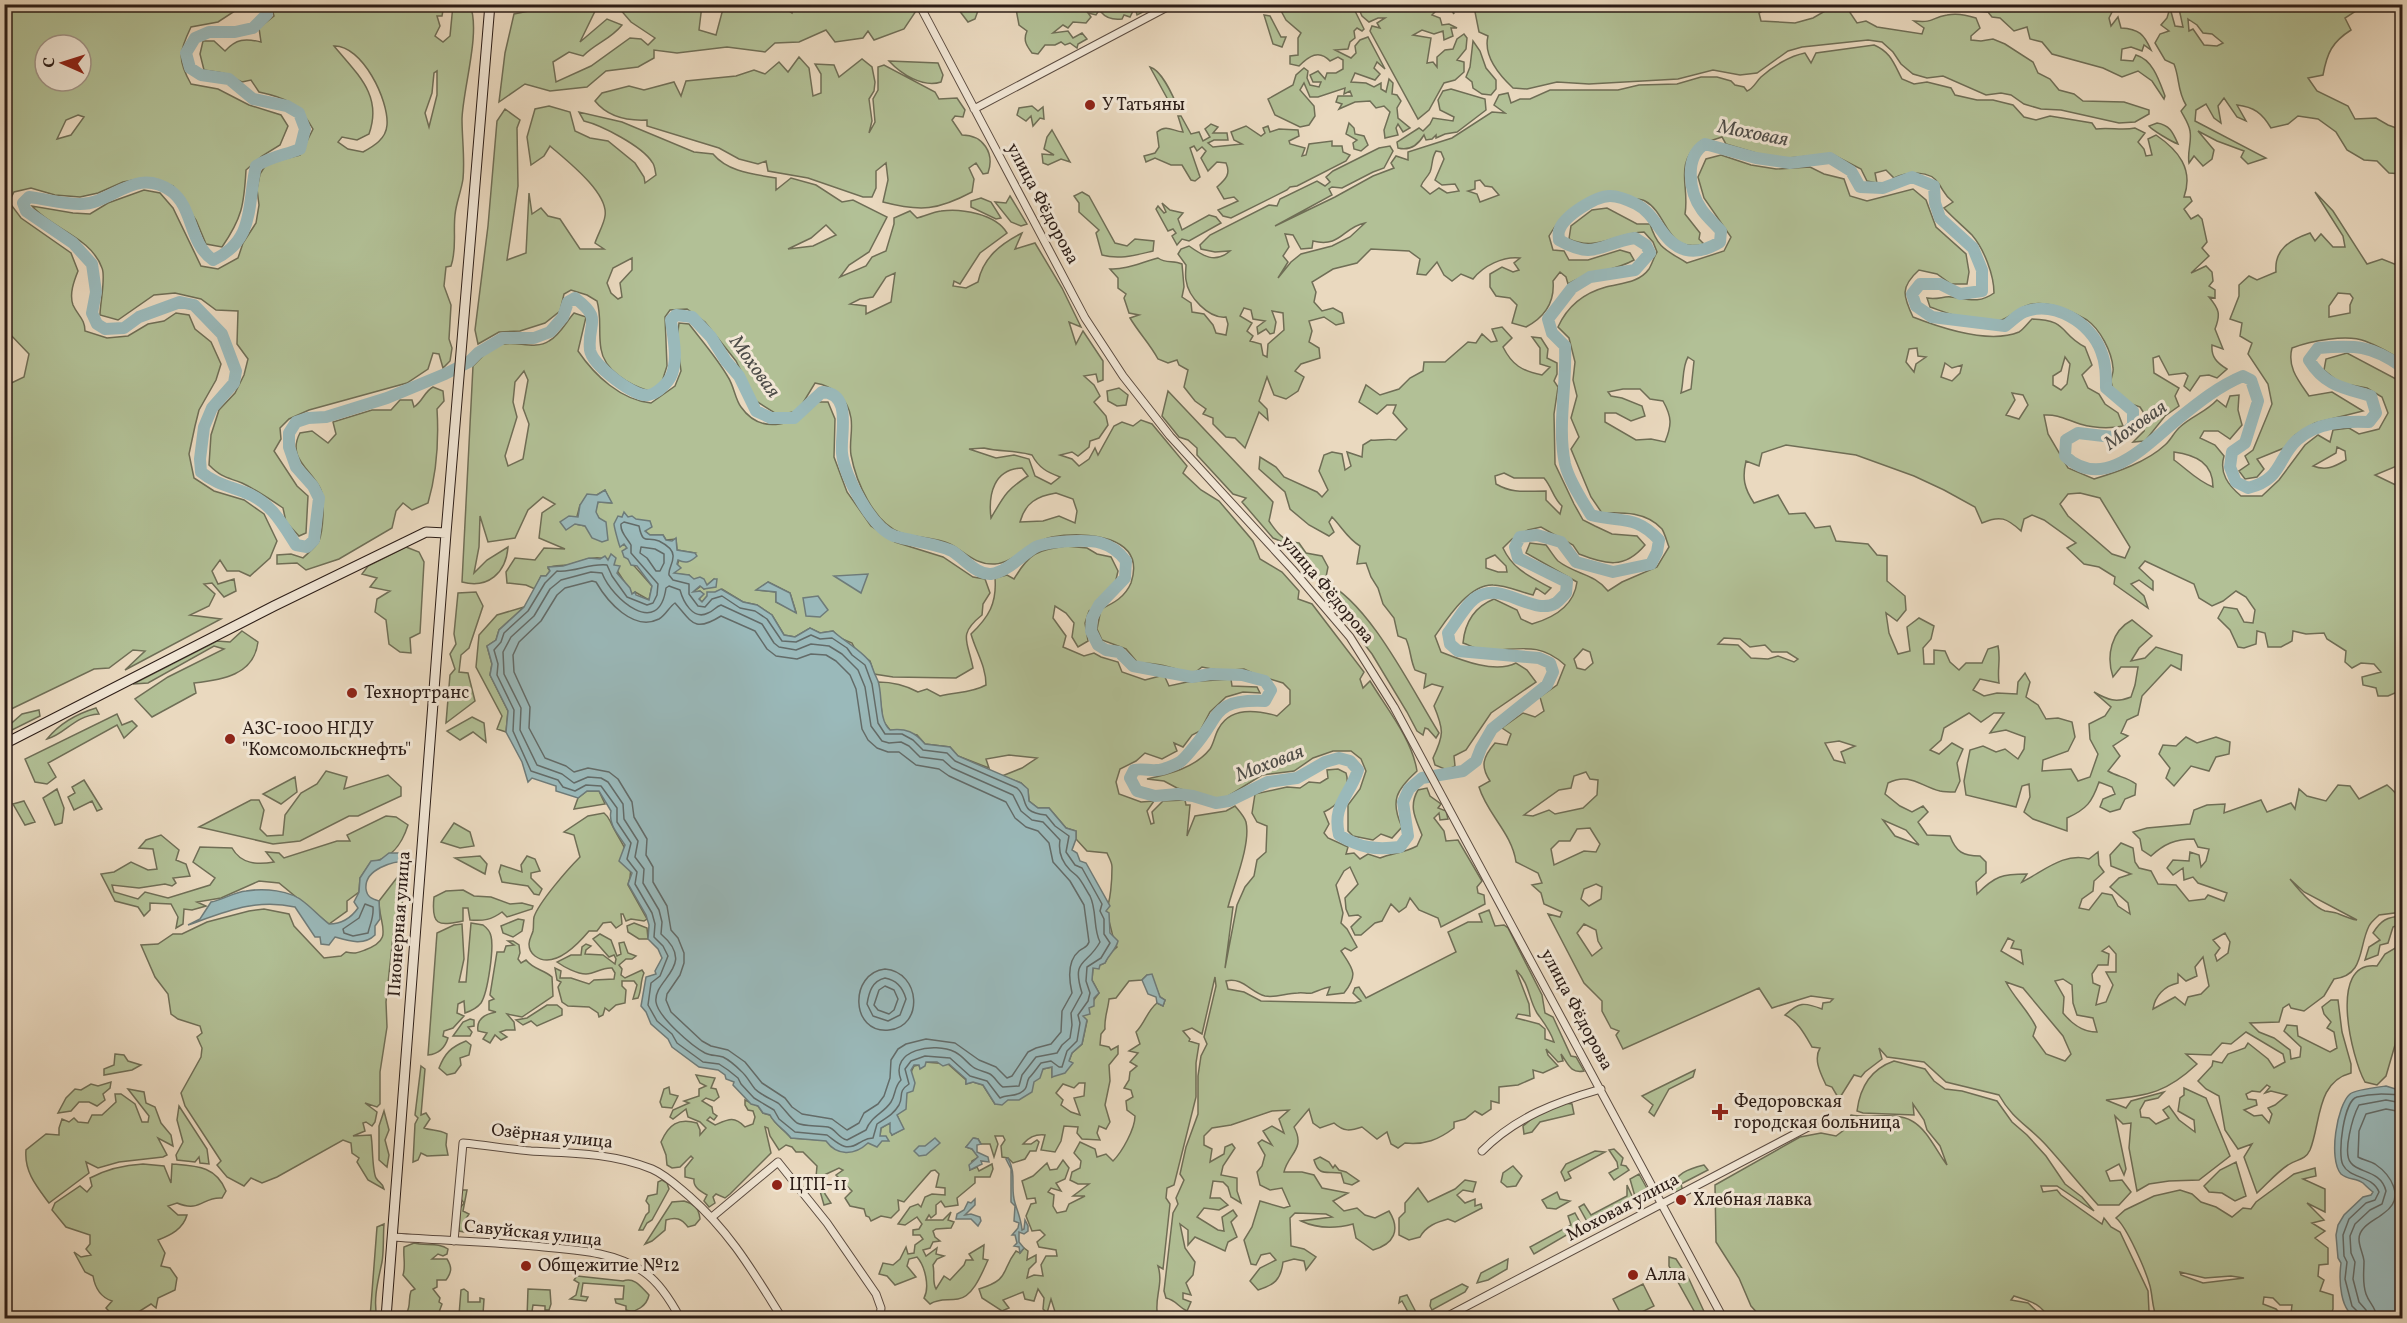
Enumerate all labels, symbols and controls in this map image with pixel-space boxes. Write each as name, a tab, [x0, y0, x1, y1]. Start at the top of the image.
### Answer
north arrow	[33, 33, 93, 93]
text: С	[39, 57, 61, 68]
place label: У Татьяны	[1102, 93, 1185, 118]
marker: У Татьяны	[1083, 98, 1097, 112]
water label: Моховая	[1714, 113, 1791, 155]
street label: улица Фёдорова	[999, 139, 1085, 269]
water label: Моховая	[721, 329, 786, 404]
water label: Моховая	[2098, 394, 2173, 459]
street label: улица Фёдорова	[1274, 530, 1380, 650]
place label: Технортранс	[364, 681, 469, 706]
marker: Технортранс	[345, 686, 359, 700]
place label: АЗС-1000 НГДУ "Комсомольскнефть"	[242, 717, 411, 763]
marker: АЗС-1000 НГДУ "Комсомольскнефть"	[223, 732, 237, 746]
water label: Моховая	[1231, 738, 1308, 790]
street label: Пионерная улица	[382, 850, 418, 998]
street label: улица Фёдорова	[1533, 945, 1619, 1075]
place label: Федоровская городская больница	[1734, 1090, 1901, 1136]
marker: Федоровская городская больница	[1711, 1103, 1729, 1121]
street label: Озёрная улица	[490, 1118, 614, 1156]
street label: Моховая улица	[1562, 1168, 1684, 1248]
place label: ЦТП-11	[789, 1173, 847, 1198]
marker: ЦТП-11	[770, 1178, 784, 1192]
place label: Хлебная лавка	[1693, 1188, 1812, 1213]
marker: Хлебная лавка	[1674, 1193, 1688, 1207]
street label: Савуйская улица	[463, 1214, 603, 1254]
place label: Общежитие №12	[538, 1254, 680, 1279]
marker: Общежитие №12	[519, 1259, 533, 1273]
place label: Алла	[1645, 1263, 1686, 1288]
marker: Алла	[1626, 1268, 1640, 1282]

